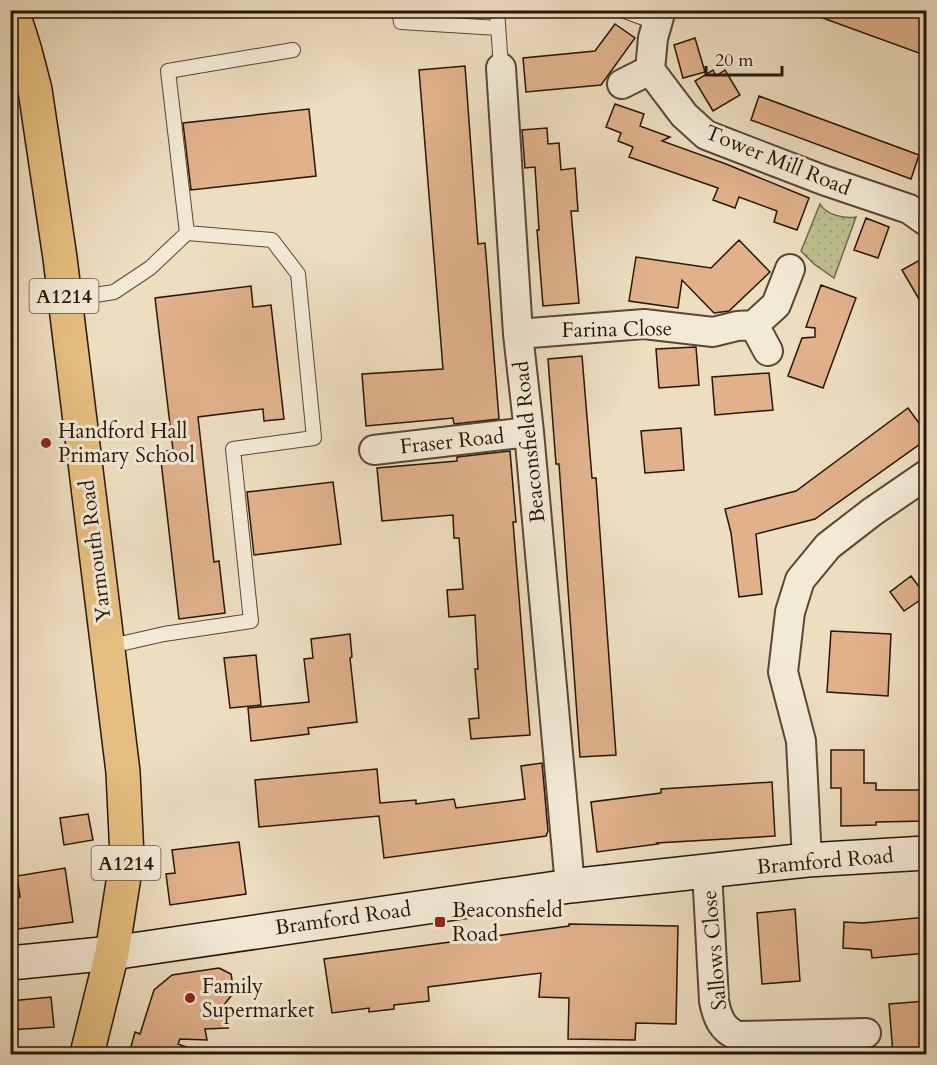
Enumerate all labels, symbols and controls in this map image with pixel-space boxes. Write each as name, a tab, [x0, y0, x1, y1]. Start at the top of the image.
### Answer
scale bar	[706, 39, 782, 77]
text: 20 m	[715, 48, 754, 73]
street label: Tower Mill Road	[701, 118, 855, 203]
road number: A1214	[29, 279, 98, 313]
street label: Farina Close	[561, 314, 673, 345]
street label: Beaconsfield Road	[507, 360, 552, 524]
place label: Handford Hall Primary School	[58, 417, 195, 470]
street label: Fraser Road	[398, 422, 506, 461]
marker: Handford Hall Primary School	[39, 436, 53, 450]
street label: Yarmouth Road	[72, 478, 119, 624]
street label: Bramford Road	[755, 841, 895, 882]
road number: A1214	[92, 846, 160, 880]
street label: Sallows Close	[695, 889, 734, 1011]
street label: Bramford Road	[273, 895, 413, 942]
place label: Beaconsfield Road	[452, 896, 563, 949]
marker: Beaconsfield Road	[433, 915, 447, 929]
place label: Family Supermarket	[202, 972, 315, 1025]
marker: Family Supermarket	[183, 991, 197, 1005]

